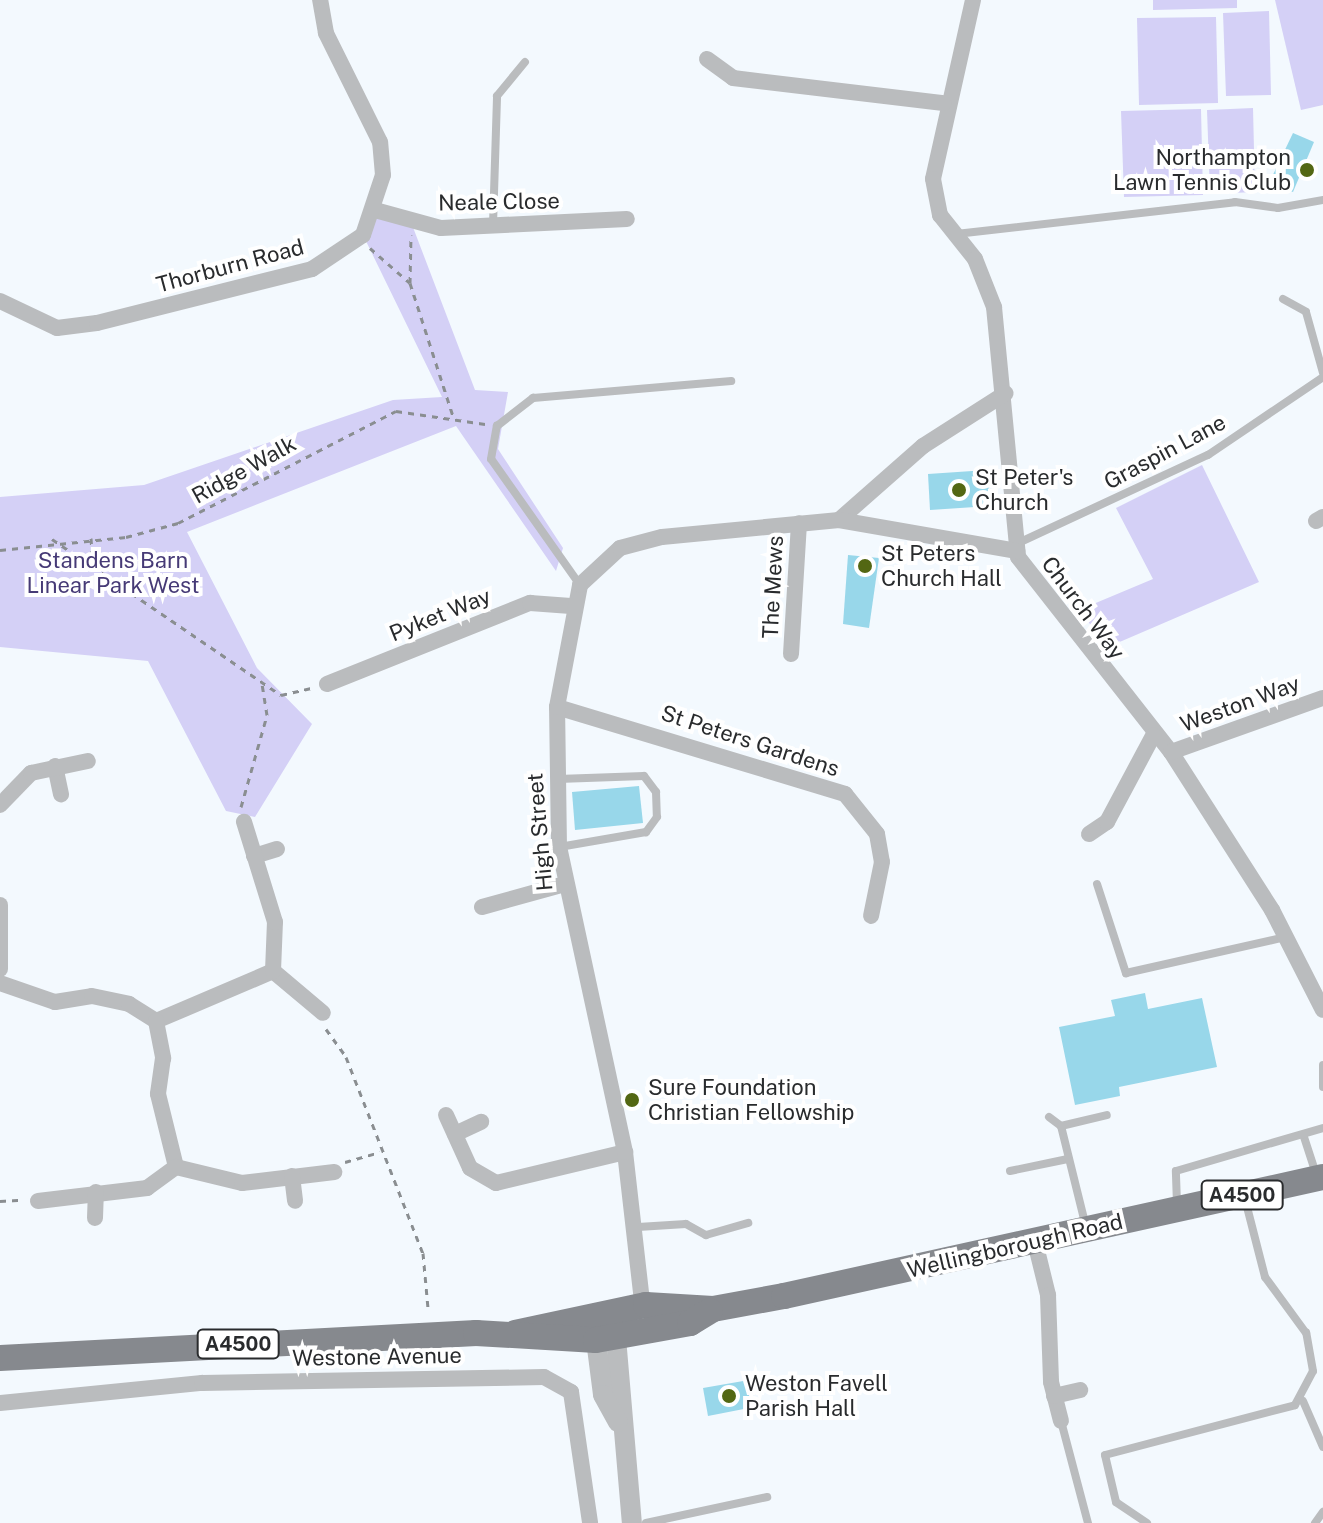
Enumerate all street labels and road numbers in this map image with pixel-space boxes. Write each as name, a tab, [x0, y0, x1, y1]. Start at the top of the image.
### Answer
street label: Neale Close	[438, 188, 560, 216]
street label: Thorburn Road	[153, 234, 307, 298]
street label: Graspin Lane	[1100, 409, 1230, 495]
street label: Ridge Walk	[187, 430, 301, 510]
street label: The Mews	[757, 535, 789, 639]
street label: Church Way	[1036, 551, 1130, 665]
street label: Pyket Way	[385, 583, 495, 647]
street label: Weston Way	[1176, 670, 1304, 738]
street label: St Peters Gardens	[658, 700, 842, 782]
street label: High Street	[522, 772, 558, 892]
road number: A4500	[1200, 1179, 1284, 1211]
street label: Wellingborough Road	[905, 1208, 1125, 1284]
road number: A4500	[196, 1328, 280, 1360]
street label: Westone Avenue	[292, 1342, 462, 1372]

